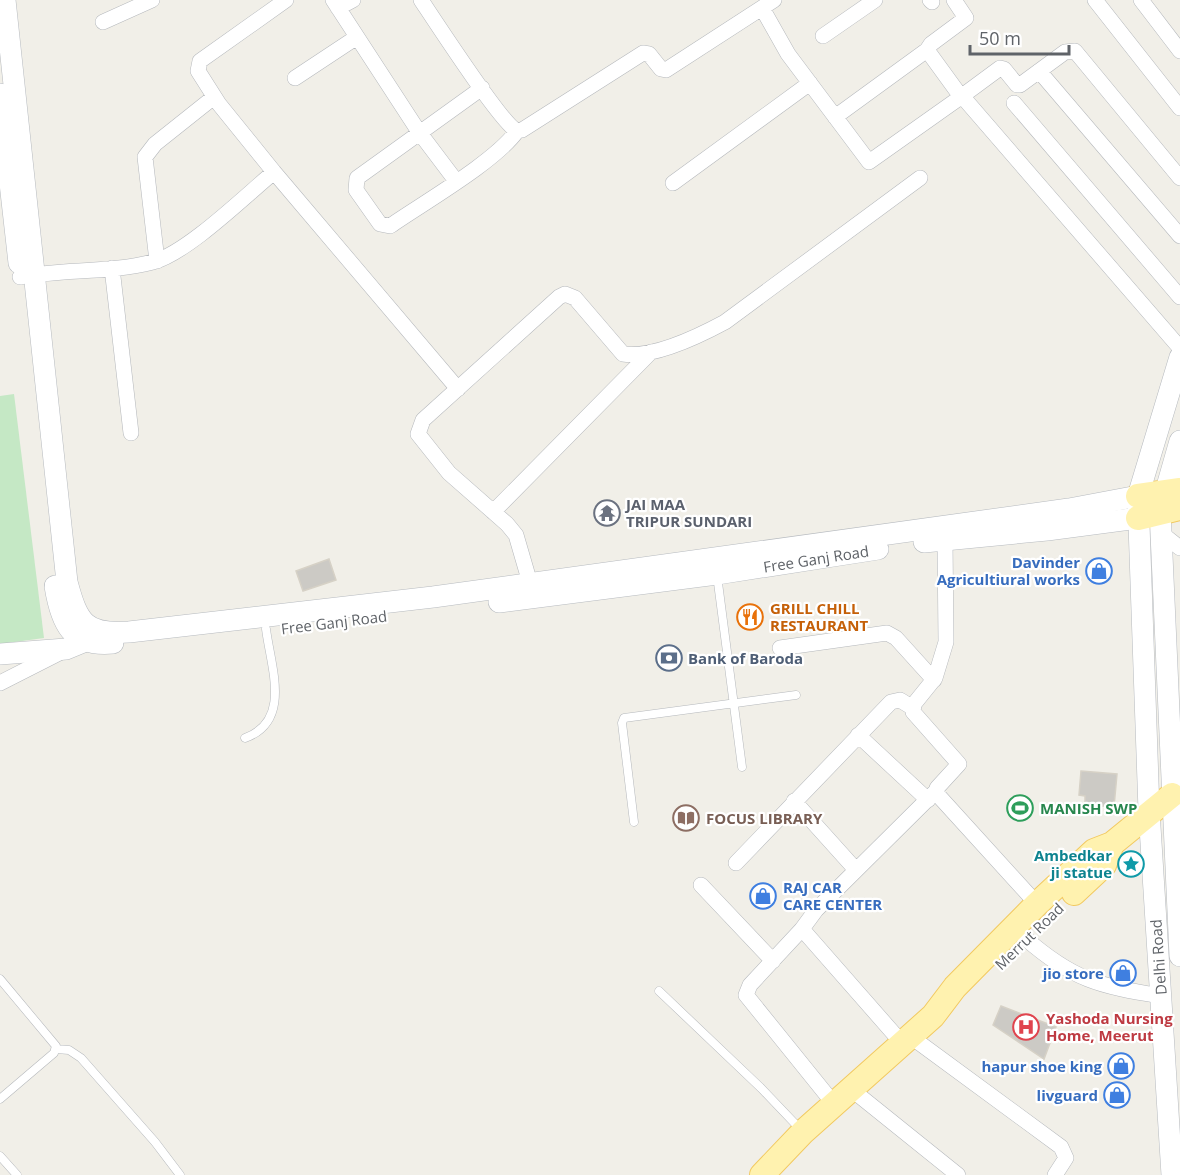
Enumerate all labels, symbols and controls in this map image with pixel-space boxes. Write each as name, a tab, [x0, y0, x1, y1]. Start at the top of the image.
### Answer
scale bar	[970, 18, 1069, 56]
text: 50 m	[979, 26, 1021, 50]
place label: JAI MAA TRIPUR SUNDARI	[624, 494, 752, 531]
temple icon: JAI MAA TRIPUR SUNDARI	[592, 498, 622, 528]
street label: Free Ganj Road	[762, 541, 870, 577]
place label: Davinder Agricultiural works	[937, 552, 1080, 589]
shop icon: Davinder Agricultiural works	[1084, 556, 1114, 586]
place label: GRILL CHILL RESTAURANT	[770, 598, 868, 635]
restaurant icon: GRILL CHILL RESTAURANT	[735, 602, 765, 632]
street label: Free Ganj Road	[280, 606, 388, 638]
bank icon: Bank of Baroda	[654, 643, 684, 673]
place label: Bank of Baroda	[688, 648, 803, 668]
sports icon: MANISH SWP	[1005, 793, 1035, 823]
place label: MANISH SWP	[1040, 798, 1137, 818]
library icon: FOCUS LIBRARY	[671, 803, 701, 833]
place label: FOCUS LIBRARY	[706, 808, 823, 828]
place label: Ambedkar ji statue	[1034, 845, 1112, 882]
place icon: Ambedkar ji statue	[1116, 849, 1146, 879]
place label: RAJ CAR CARE CENTER	[783, 877, 882, 914]
shop icon: RAJ CAR CARE CENTER	[748, 881, 778, 911]
street label: Merrut Road	[990, 898, 1068, 974]
street label: Delhi Road	[1145, 919, 1171, 995]
shop icon: jio store	[1108, 958, 1138, 988]
place label: jio store	[1042, 963, 1104, 983]
place label: Yashoda Nursing Home, Meerut	[1046, 1008, 1173, 1045]
hospital icon: Yashoda Nursing Home, Meerut	[1011, 1012, 1041, 1042]
shop icon: hapur shoe king	[1106, 1051, 1136, 1081]
place label: hapur shoe king	[981, 1056, 1103, 1076]
shop icon: livguard	[1102, 1080, 1132, 1110]
place label: livguard	[1037, 1085, 1098, 1105]

